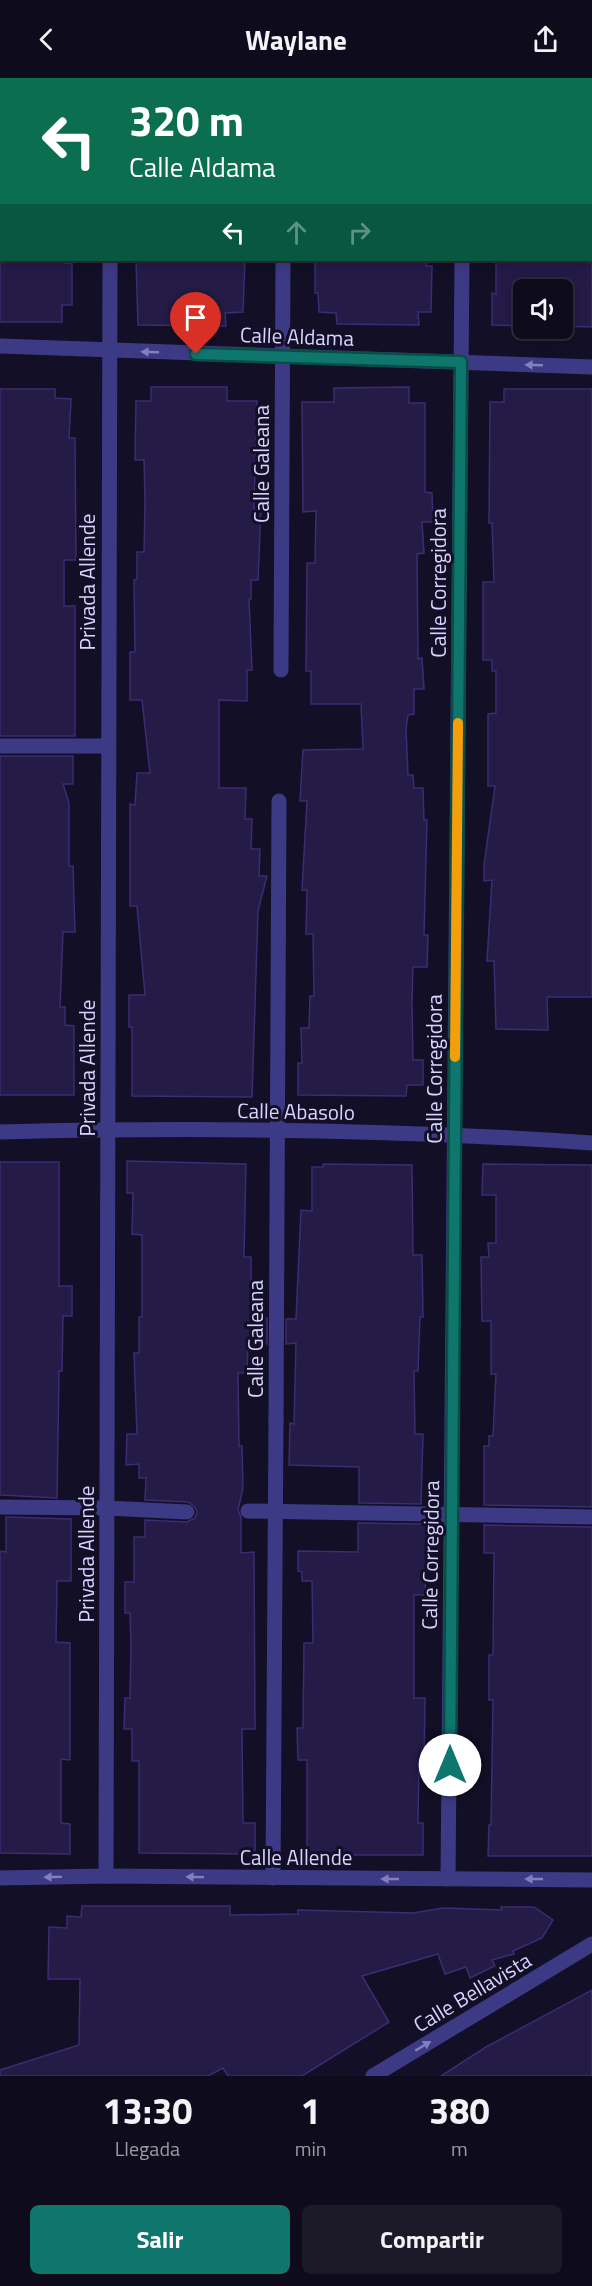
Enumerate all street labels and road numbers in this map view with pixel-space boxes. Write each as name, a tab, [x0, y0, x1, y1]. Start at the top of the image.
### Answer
street label: Calle Aldama	[239, 318, 355, 354]
street label: Calle Galeana	[245, 404, 277, 523]
street label: Calle Corregidora	[422, 508, 454, 658]
street label: Privada Allende	[71, 514, 103, 650]
street label: Calle Corregidora	[418, 994, 450, 1144]
street label: Privada Allende	[71, 1000, 103, 1136]
street label: Calle Abasolo	[237, 1094, 355, 1128]
street label: Calle Galeana	[239, 1279, 271, 1398]
street label: Calle Corregidora	[413, 1480, 447, 1630]
street label: Privada Allende	[70, 1486, 102, 1622]
street label: Calle Allende	[240, 1841, 352, 1873]
street label: Calle Bellavista	[407, 1944, 538, 2040]

